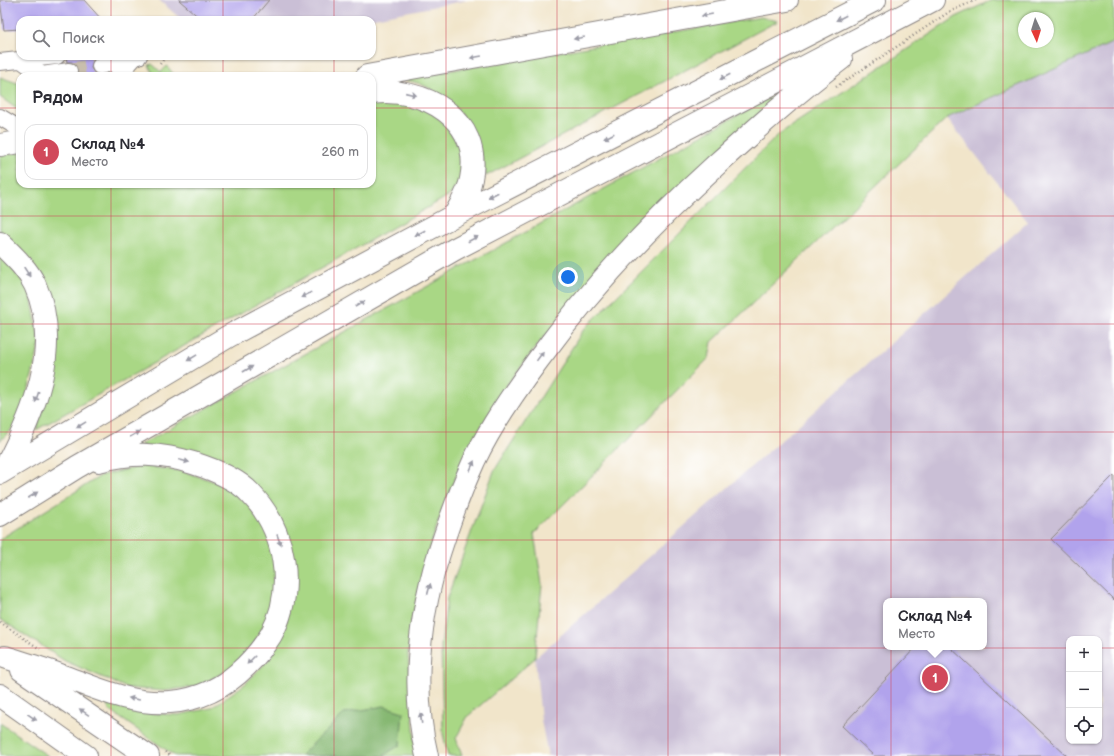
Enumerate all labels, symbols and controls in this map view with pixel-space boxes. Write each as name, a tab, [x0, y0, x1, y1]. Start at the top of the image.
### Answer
one-way arrow	[701, 12, 713, 18]
north arrow	[1018, 12, 1054, 48]
one-way arrow	[835, 15, 846, 21]
search box	[16, 16, 376, 60]
icon: search	[30, 27, 52, 49]
text: Поиск	[62, 29, 105, 48]
one-way arrow	[573, 35, 585, 41]
one-way arrow	[470, 54, 482, 60]
one-way arrow	[719, 74, 731, 80]
text: Рядом	[32, 88, 83, 108]
one-way arrow	[405, 92, 417, 98]
one-way arrow	[603, 133, 615, 139]
text: Склад №4	[71, 135, 145, 154]
text: 1	[43, 144, 49, 160]
text: 260 m	[321, 144, 359, 160]
text: Место	[71, 154, 108, 170]
one-way arrow	[487, 192, 499, 198]
one-way arrow	[414, 230, 426, 237]
one-way arrow	[467, 236, 479, 243]
one-way arrow	[23, 266, 30, 278]
your location	[558, 267, 578, 287]
one-way arrow	[300, 291, 311, 298]
one-way arrow	[354, 300, 366, 307]
one-way arrow	[536, 350, 545, 361]
one-way arrow	[186, 354, 198, 361]
one-way arrow	[242, 365, 254, 372]
one-way arrow	[34, 391, 40, 403]
one-way arrow	[75, 421, 87, 428]
one-way arrow	[129, 430, 141, 437]
one-way arrow	[178, 458, 190, 464]
one-way arrow	[469, 460, 475, 472]
one-way arrow	[27, 491, 39, 498]
one-way arrow	[276, 534, 282, 546]
one-way arrow	[426, 582, 432, 594]
popup	[883, 598, 987, 650]
text: Склад №4	[898, 607, 972, 626]
text: Место	[898, 626, 935, 642]
map controls	[1066, 636, 1102, 744]
button: +	[1066, 636, 1102, 672]
one-way arrow	[246, 655, 256, 665]
pin: 1	[922, 663, 948, 693]
button: −	[1066, 672, 1102, 708]
one-way arrow	[128, 696, 140, 702]
one-way arrow	[79, 708, 89, 716]
button: locate	[1066, 708, 1102, 744]
one-way arrow	[417, 712, 424, 724]
one-way arrow	[27, 713, 37, 721]

